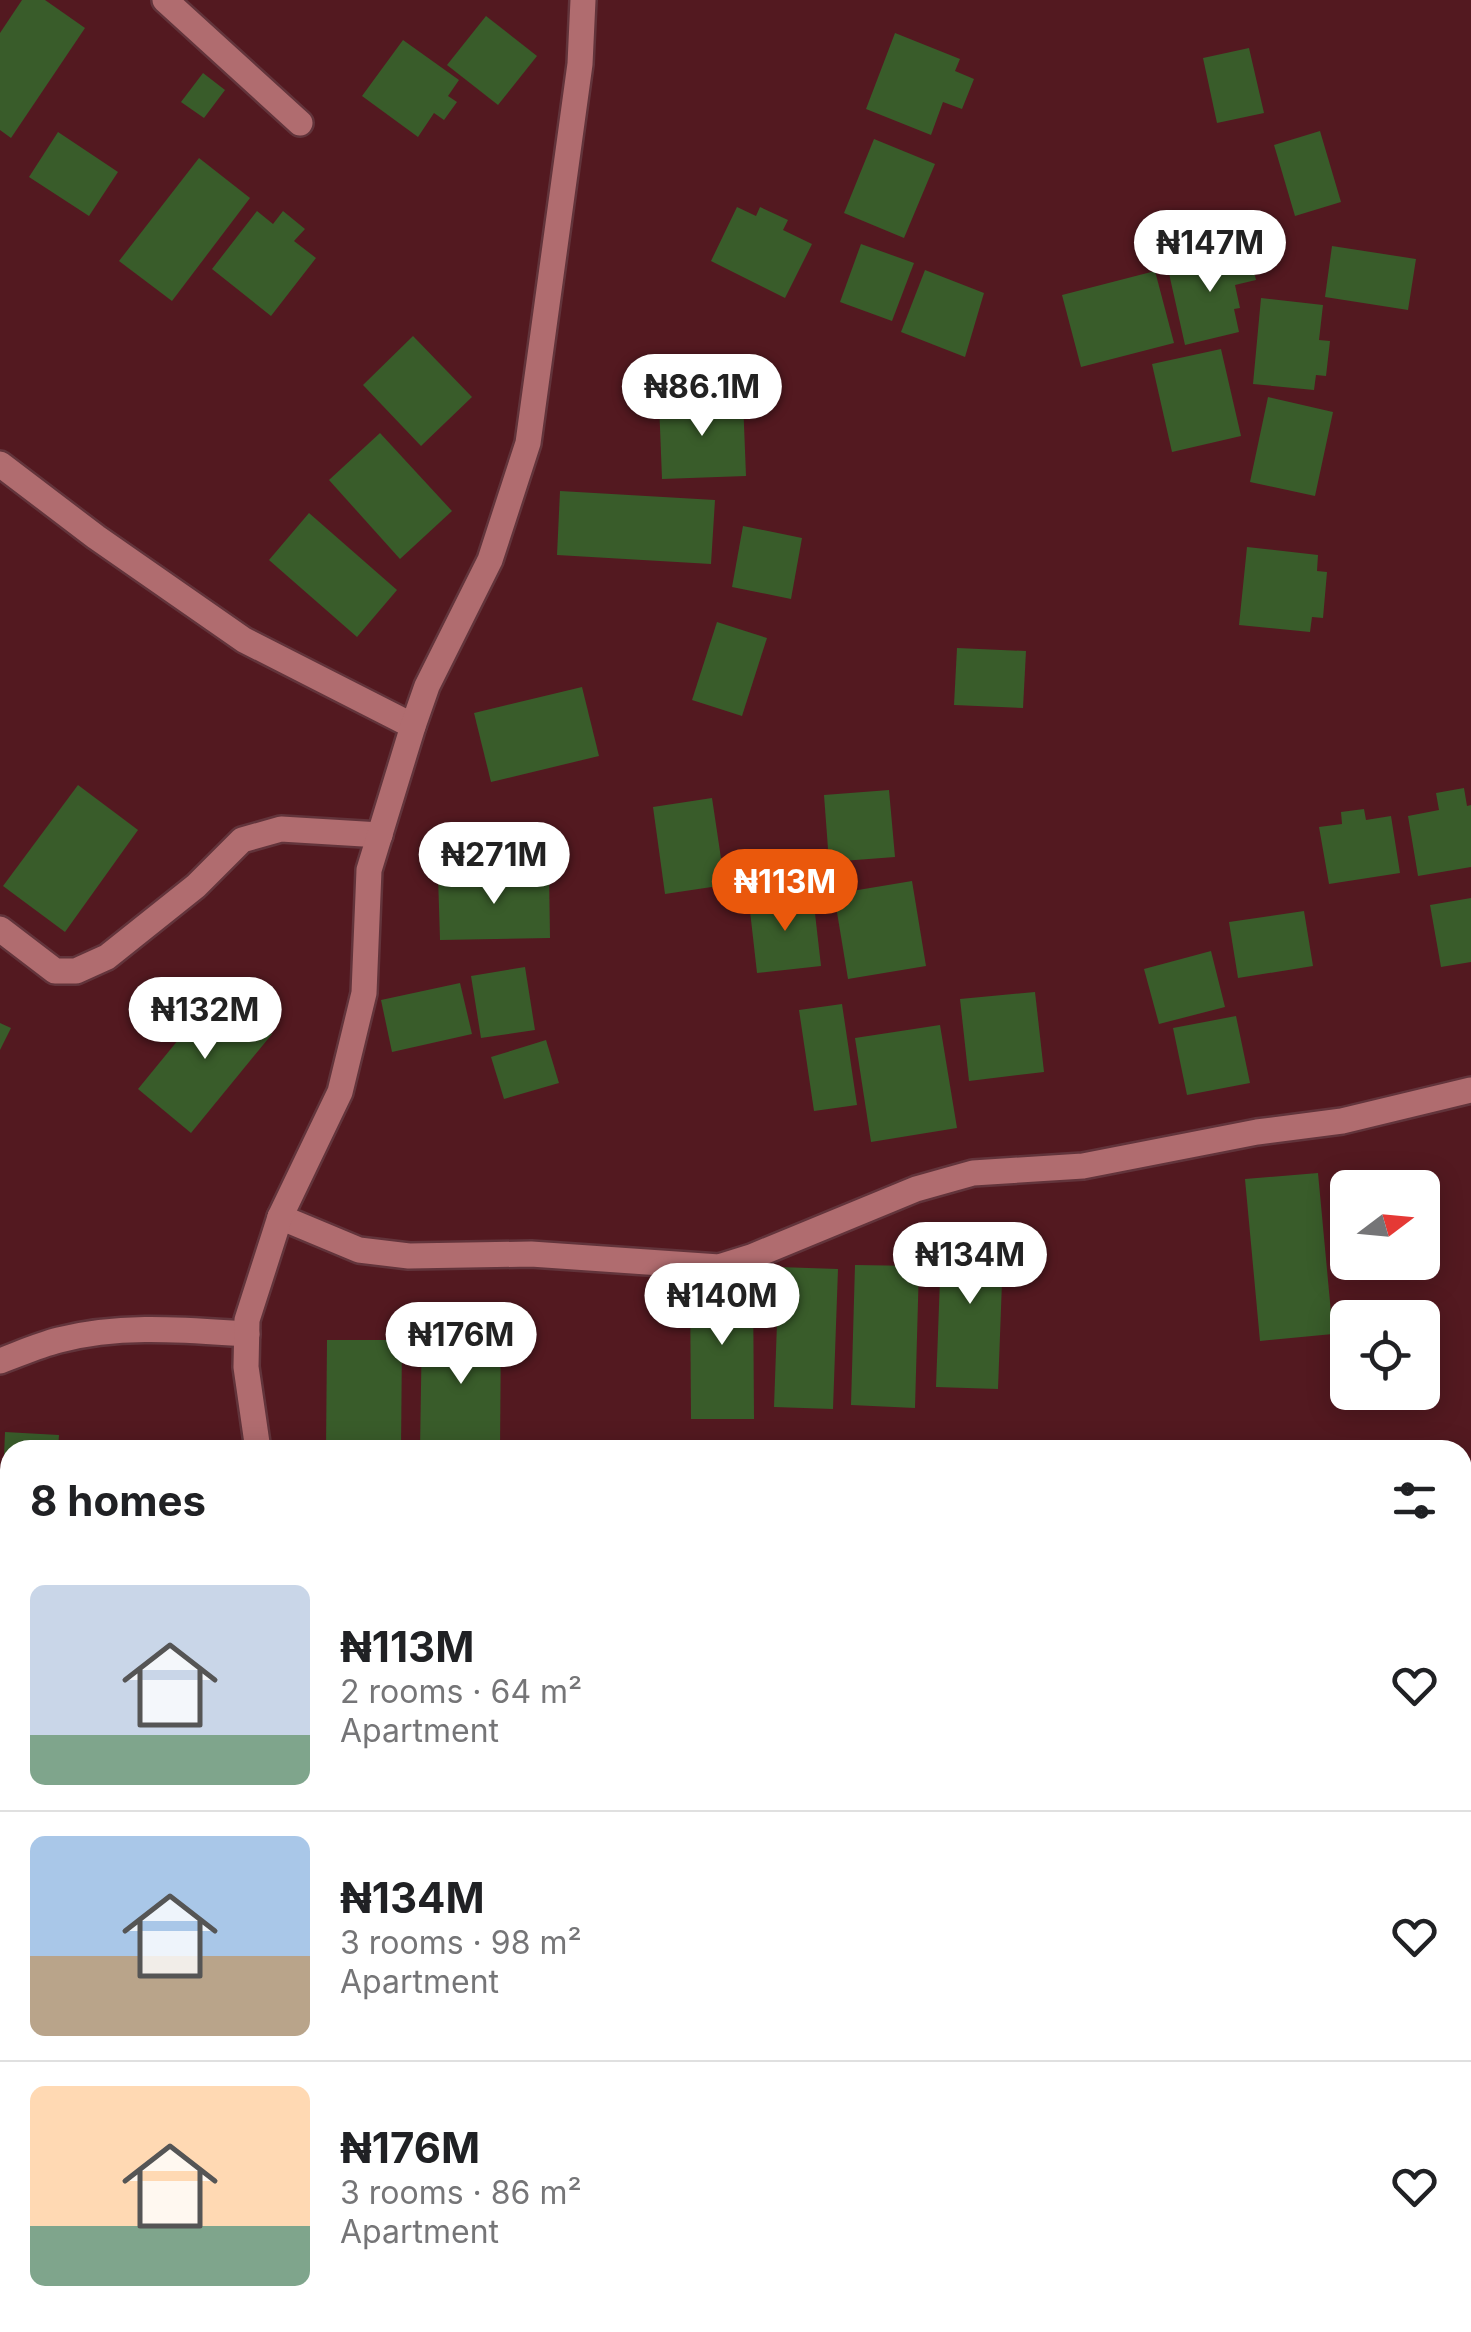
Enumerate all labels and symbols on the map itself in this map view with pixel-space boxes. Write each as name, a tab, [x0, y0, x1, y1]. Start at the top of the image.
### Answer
pin: ₦147M	[1140, 210, 1280, 295]
pin: ₦86.1M	[621, 354, 783, 439]
pin: ₦271M	[424, 822, 564, 907]
pin: ₦113M	[715, 849, 855, 934]
pin: ₦132M	[135, 977, 275, 1062]
north arrow	[1330, 1170, 1440, 1280]
pin: ₦134M	[900, 1222, 1040, 1307]
pin: ₦140M	[652, 1263, 792, 1348]
pin: ₦176M	[391, 1302, 531, 1387]

